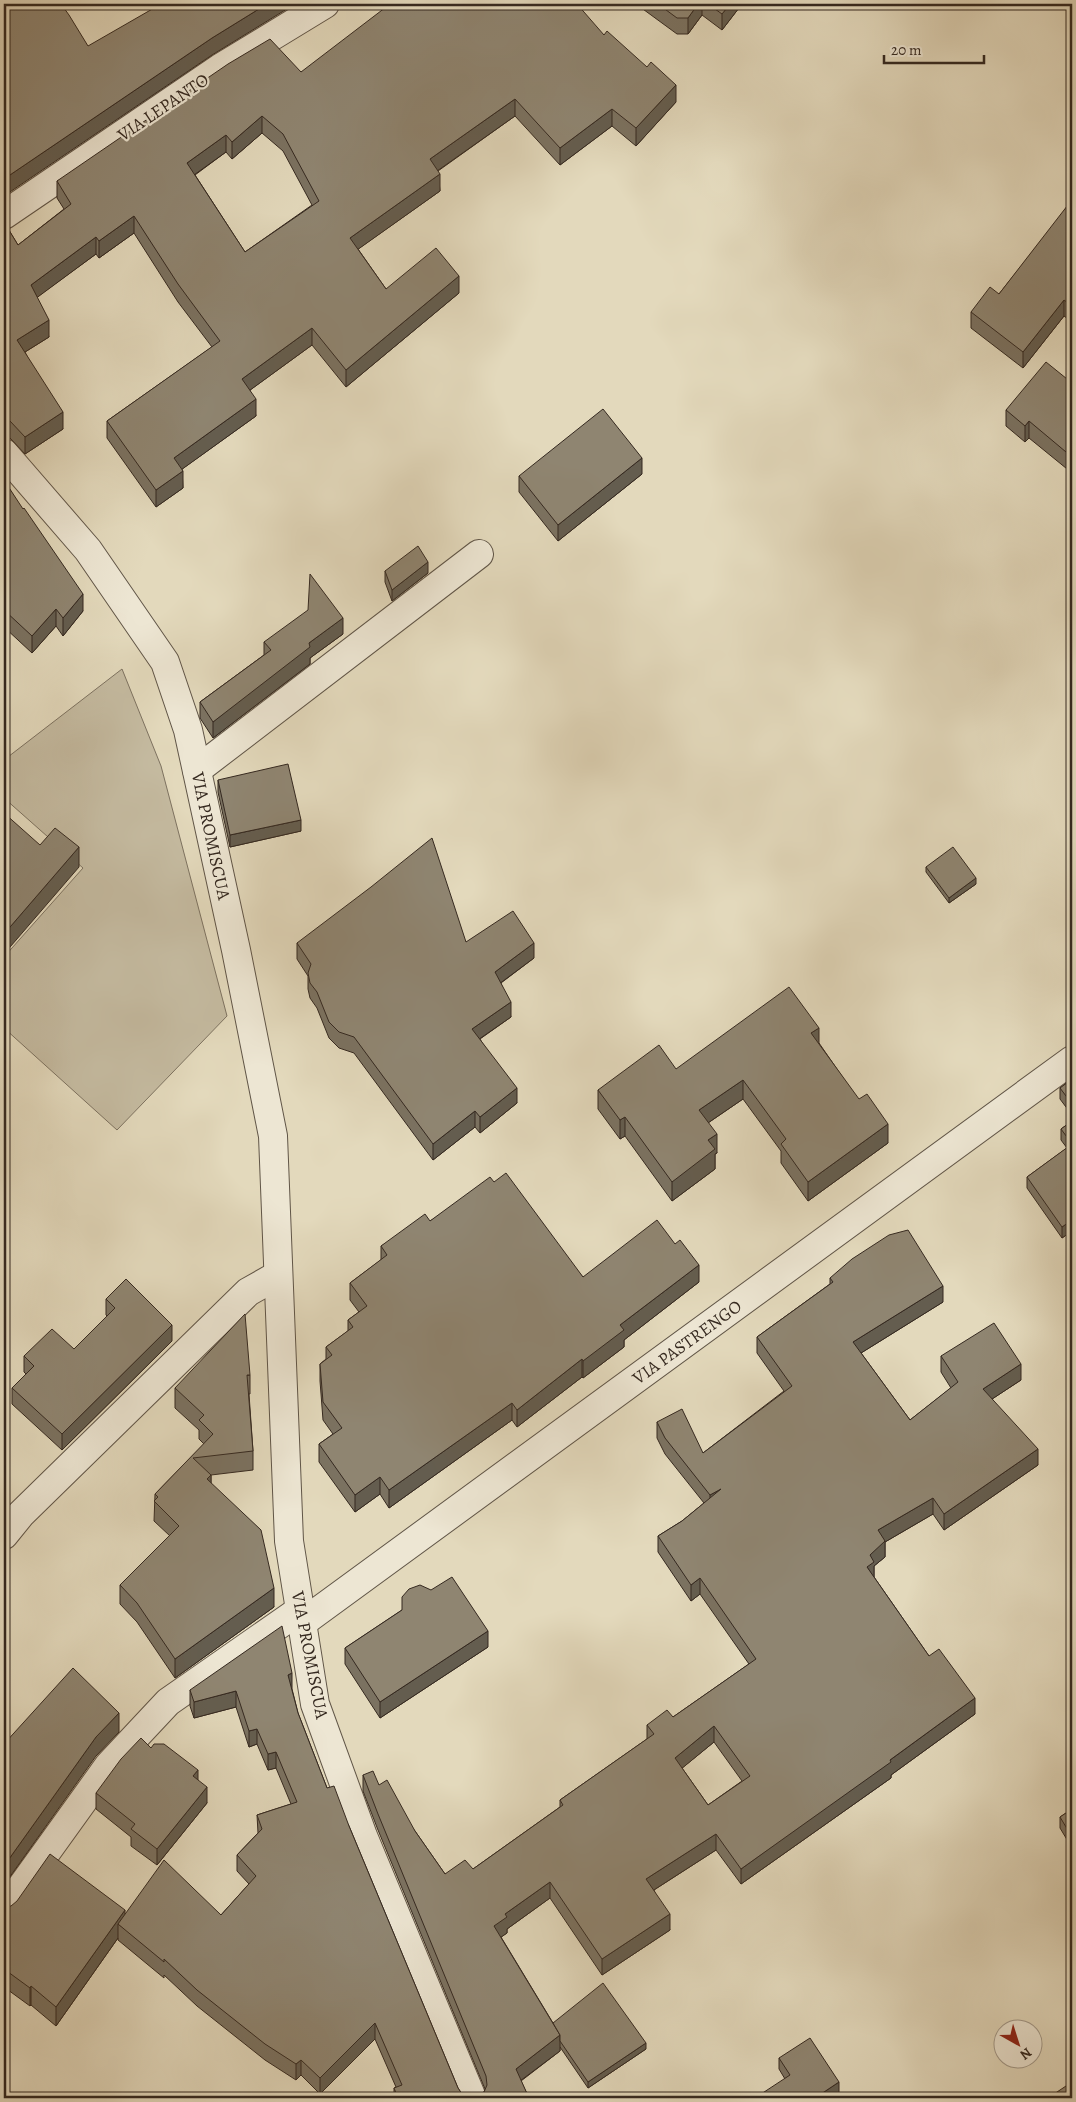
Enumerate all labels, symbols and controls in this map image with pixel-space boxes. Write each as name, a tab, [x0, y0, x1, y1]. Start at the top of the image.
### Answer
scale bar	[884, 32, 984, 64]
text: 20 m	[891, 40, 922, 60]
street label: VIA LEPANTO	[112, 68, 213, 147]
street label: VIA PROMISCUA	[186, 769, 236, 902]
street label: VIA PASTRENGO	[627, 1294, 747, 1390]
street label: VIA PROMISCUA	[286, 1588, 334, 1721]
north arrow	[994, 2020, 1044, 2070]
text: N	[1016, 2043, 1036, 2064]

